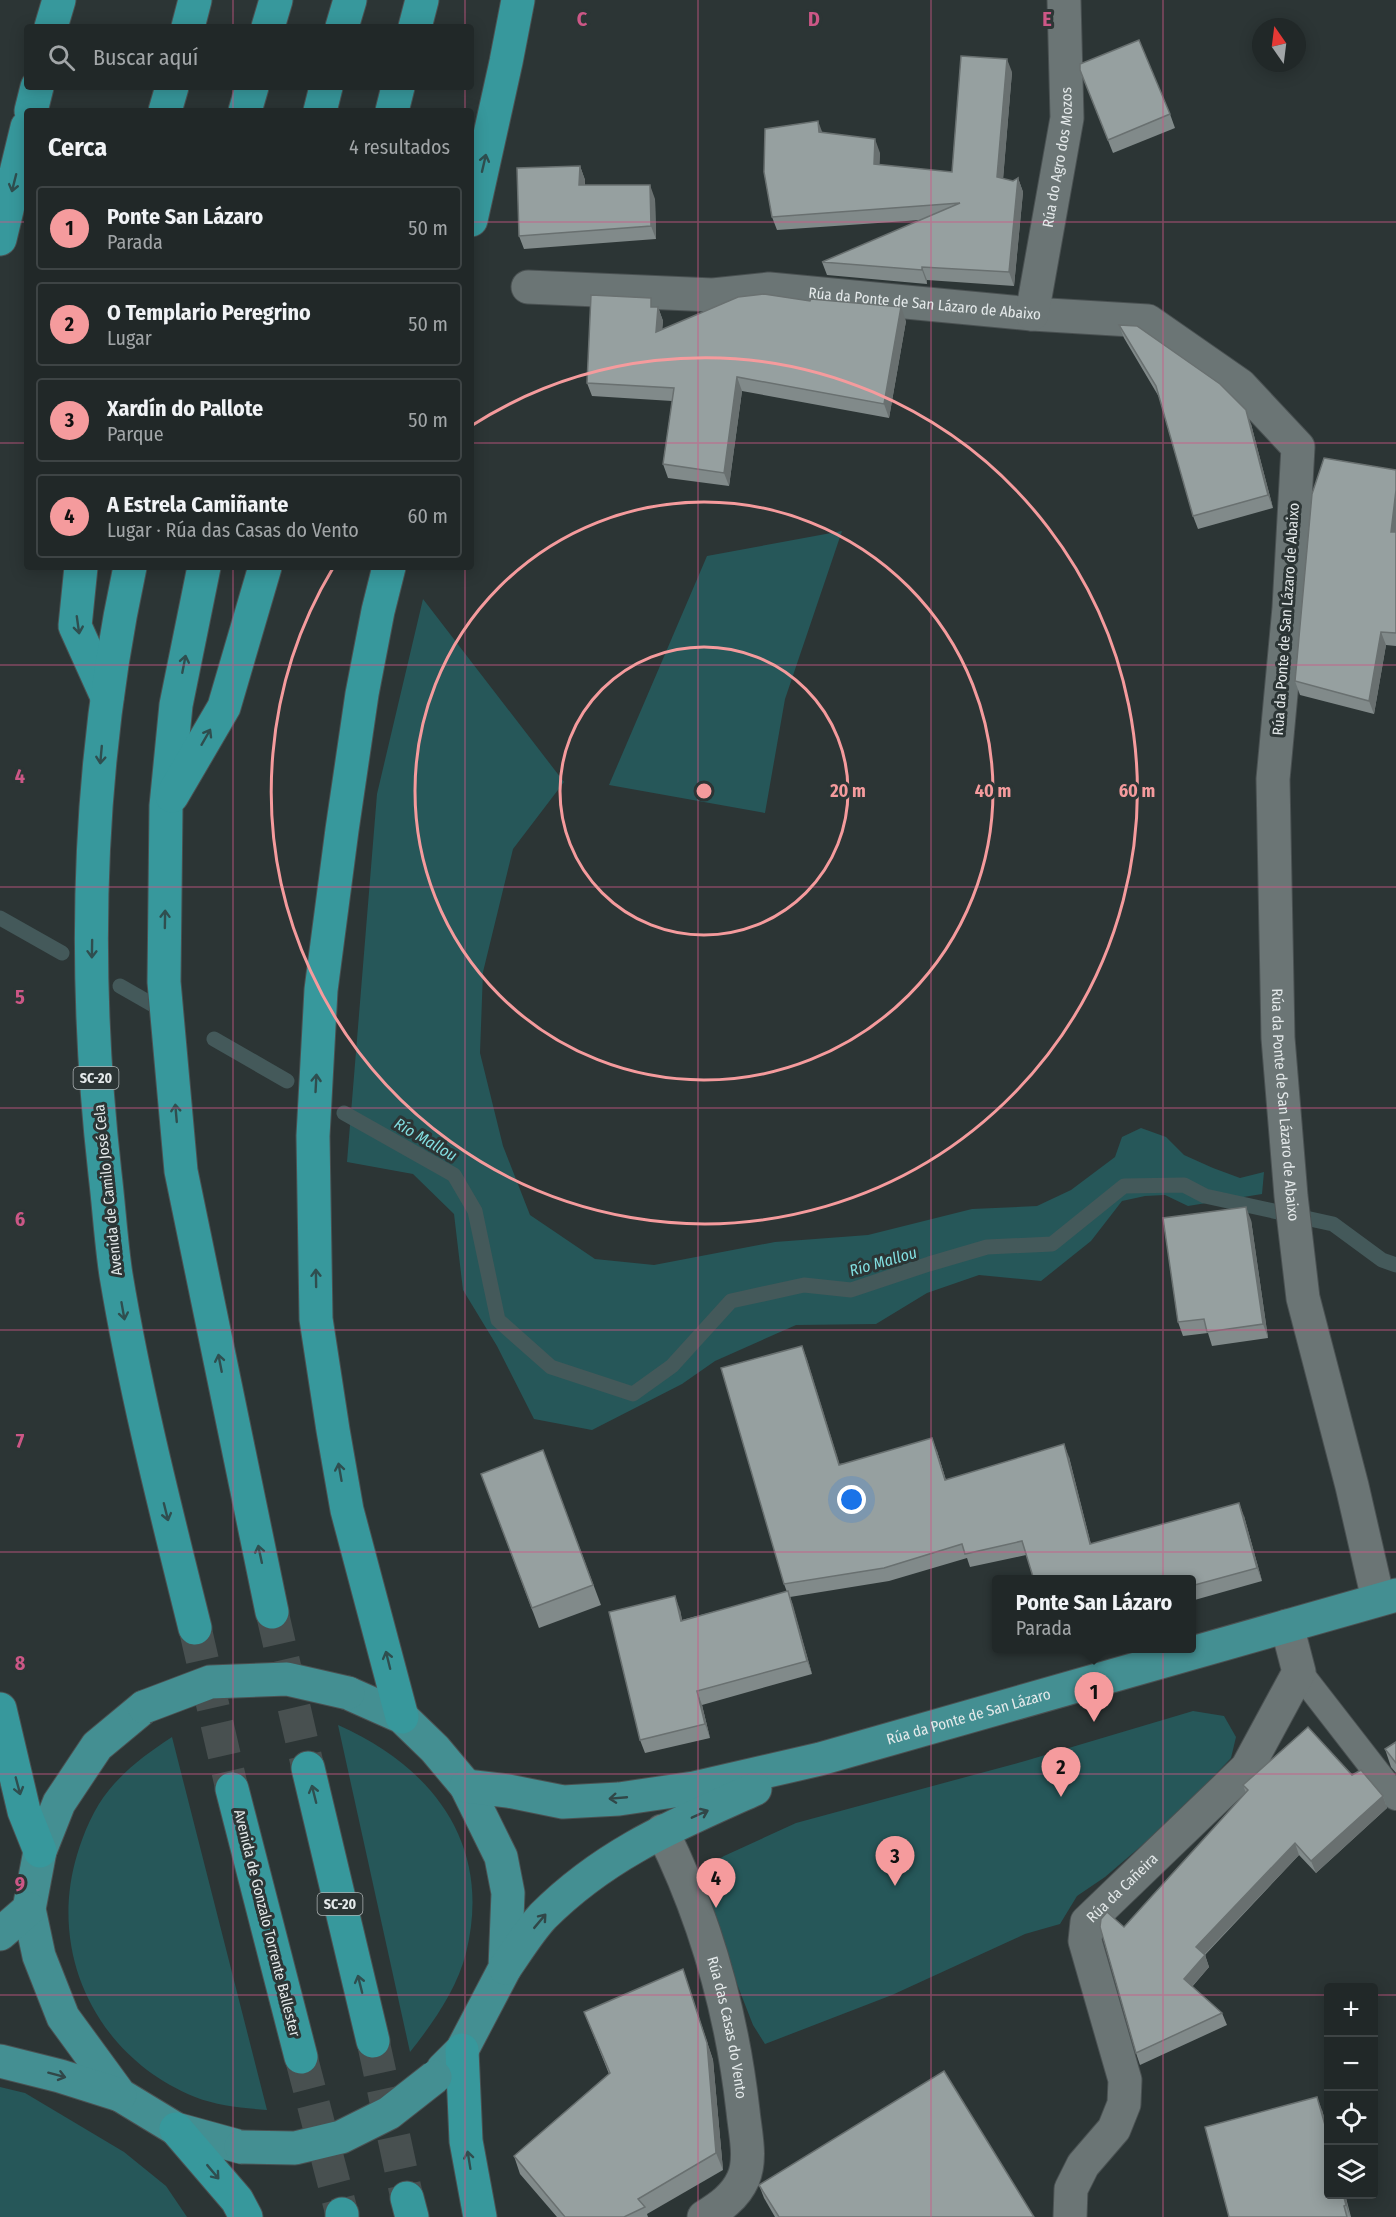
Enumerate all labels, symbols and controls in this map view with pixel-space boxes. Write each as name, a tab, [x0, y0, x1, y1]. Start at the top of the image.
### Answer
text: C	[577, 7, 588, 31]
text: D	[808, 7, 820, 31]
text: E	[1042, 7, 1052, 31]
north arrow	[1252, 18, 1306, 72]
search box	[24, 24, 474, 90]
icon: search	[45, 41, 78, 74]
text: Buscar aquí	[93, 44, 198, 71]
street label: Rúa do Agro dos Mozos	[1039, 87, 1076, 229]
text: Cerca	[48, 132, 107, 163]
text: 4 resultados	[349, 135, 450, 159]
one-way arrow	[478, 154, 490, 173]
one-way arrow	[7, 174, 19, 193]
text: Ponte San Lázaro	[107, 203, 263, 230]
text: 1	[65, 216, 74, 240]
text: 50 m	[408, 216, 448, 240]
text: Parada	[107, 230, 163, 254]
street label: Rúa da Ponte de San Lázaro de Abaixo	[808, 284, 1042, 324]
text: O Templario Peregrino	[107, 299, 311, 326]
text: 2	[65, 312, 74, 336]
text: 50 m	[408, 312, 448, 336]
text: Lugar	[107, 326, 152, 350]
text: Xardín do Pallote	[107, 395, 263, 422]
text: 3	[65, 408, 74, 432]
text: 50 m	[408, 408, 448, 432]
text: Parque	[107, 422, 164, 446]
text: A Estrela Camiñante	[107, 491, 288, 518]
street label: Rúa da Ponte de San Lázaro de Abaixo	[1269, 502, 1303, 736]
text: 4	[64, 504, 75, 528]
text: 60 m	[408, 504, 448, 528]
text: Lugar · Rúa das Casas do Vento	[107, 518, 359, 542]
one-way arrow	[72, 615, 83, 634]
one-way arrow	[179, 655, 190, 675]
one-way arrow	[201, 729, 213, 746]
one-way arrow	[95, 744, 106, 764]
text: 4	[15, 764, 25, 788]
text: 20 m	[829, 780, 866, 802]
text: 40 m	[975, 780, 1011, 802]
text: 60 m	[1119, 780, 1155, 802]
centre of rings	[694, 781, 714, 801]
one-way arrow	[159, 909, 170, 929]
one-way arrow	[86, 939, 97, 959]
text: 5	[15, 985, 25, 1009]
street label: Rúa da Ponte de San Lázaro de Abaixo	[1268, 988, 1303, 1222]
road number: SC-20	[74, 1067, 118, 1089]
one-way arrow	[311, 1074, 322, 1094]
street label: Avenida de Camilo José Cela	[90, 1103, 126, 1277]
one-way arrow	[170, 1104, 181, 1124]
water label: Río Mallou	[391, 1114, 461, 1165]
text: 6	[15, 1207, 25, 1231]
water label: Río Mallou	[847, 1243, 919, 1280]
one-way arrow	[310, 1269, 322, 1289]
one-way arrow	[118, 1300, 129, 1320]
one-way arrow	[214, 1354, 225, 1374]
text: 7	[16, 1429, 25, 1453]
one-way arrow	[334, 1462, 345, 1482]
your location	[837, 1485, 866, 1514]
one-way arrow	[161, 1503, 172, 1522]
one-way arrow	[254, 1545, 265, 1565]
popup	[992, 1575, 1196, 1653]
text: Ponte San Lázaro	[1016, 1589, 1172, 1616]
text: Parada	[1016, 1616, 1072, 1640]
text: 8	[15, 1651, 26, 1675]
one-way arrow	[382, 1651, 393, 1670]
pin: 1	[1074, 1672, 1114, 1722]
street label: Rúa da Ponte de San Lázaro	[884, 1685, 1053, 1749]
pin: 2	[1042, 1748, 1080, 1797]
one-way arrow	[12, 1777, 24, 1796]
one-way arrow	[307, 1785, 319, 1804]
one-way arrow	[609, 1793, 628, 1804]
one-way arrow	[691, 1807, 709, 1819]
street label: Avenida de Gonzalo Torrente Ballester	[230, 1808, 304, 2039]
pin: 3	[876, 1836, 914, 1886]
street label: Rúa da Cañeira	[1083, 1850, 1162, 1926]
pin: 4	[696, 1858, 736, 1908]
text: 9	[15, 1872, 25, 1896]
road number: SC-20	[318, 1893, 362, 1915]
one-way arrow	[533, 1914, 547, 1929]
street label: Rúa das Casas do Vento	[703, 1954, 750, 2100]
one-way arrow	[353, 1975, 365, 1994]
map controls	[1324, 1983, 1378, 2199]
button: +	[1324, 1983, 1378, 2037]
button: −	[1324, 2037, 1378, 2091]
one-way arrow	[47, 2070, 66, 2082]
button: locate	[1324, 2091, 1378, 2145]
button: layers	[1324, 2145, 1378, 2199]
one-way arrow	[463, 2150, 474, 2170]
one-way arrow	[206, 2164, 220, 2179]

